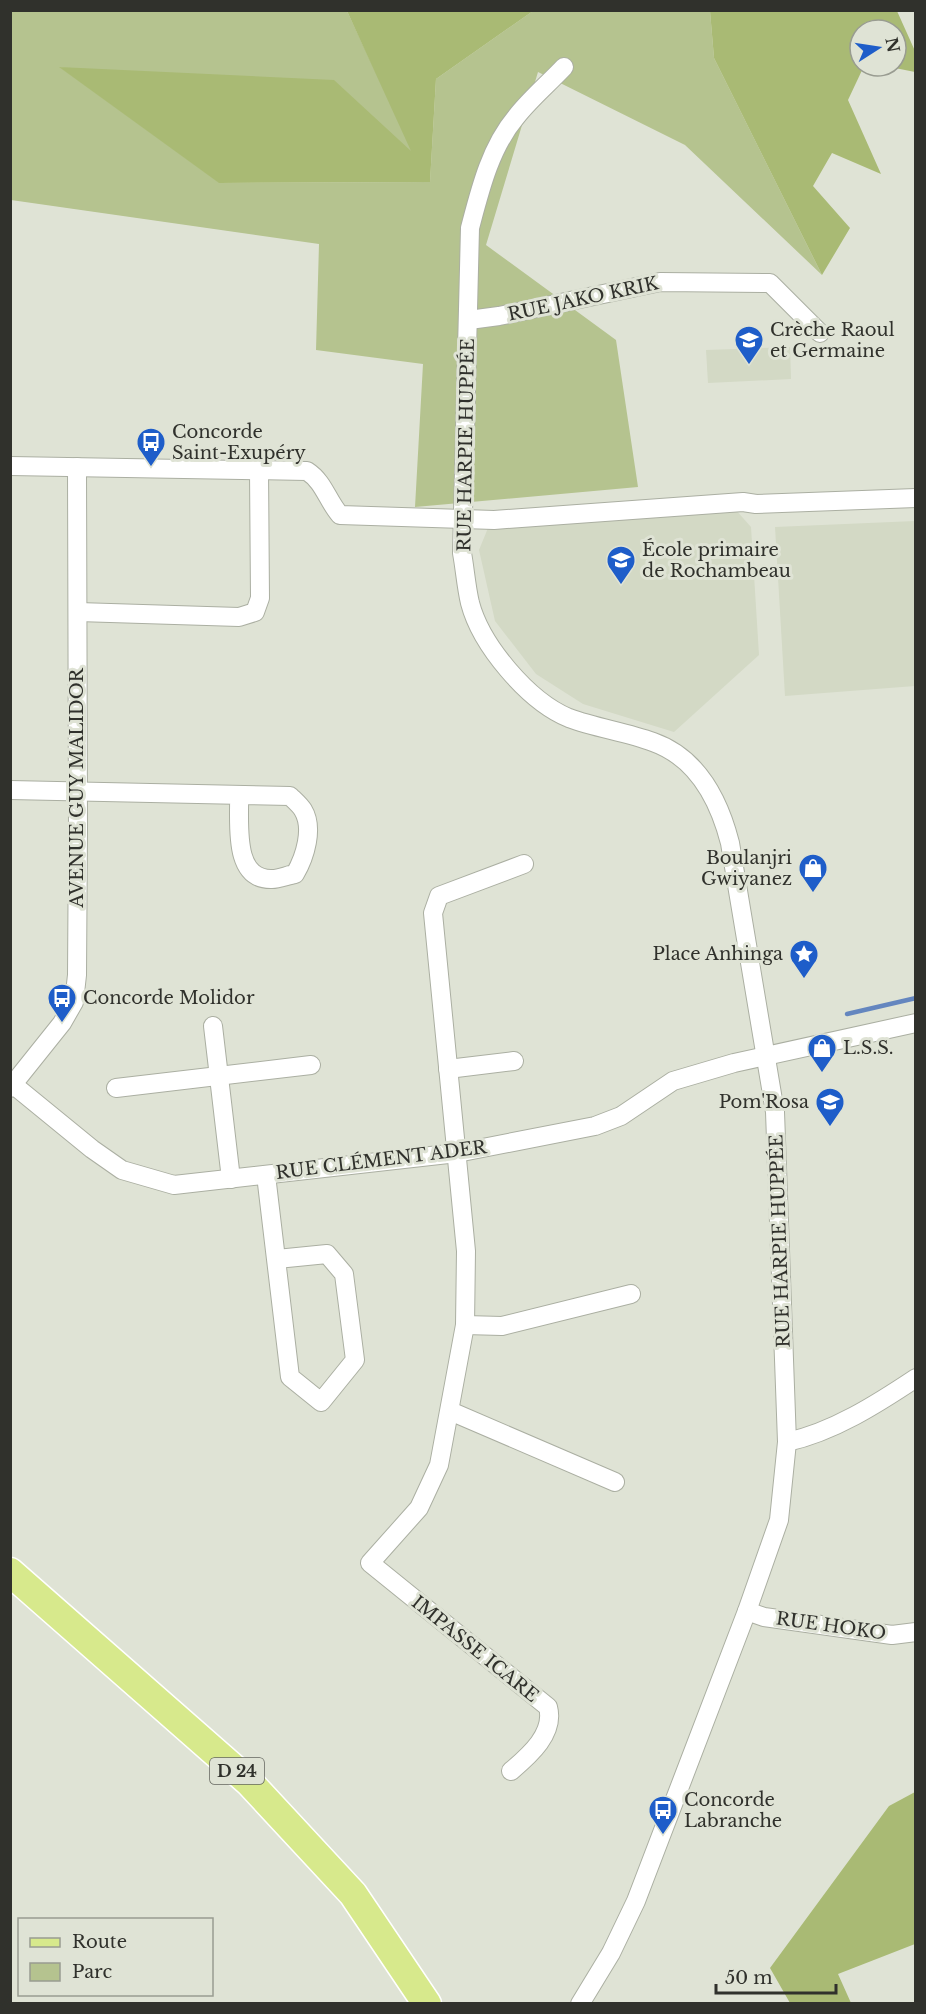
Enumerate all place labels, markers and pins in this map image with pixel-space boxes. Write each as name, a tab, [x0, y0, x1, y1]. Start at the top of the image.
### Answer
place label: Crèche Raoul et Germaine	[770, 319, 895, 362]
school or university icon: Crèche Raoul et Germaine	[733, 324, 765, 366]
place label: Concorde Saint-Exupéry	[172, 421, 306, 464]
bus stop icon: Concorde Saint-Exupéry	[135, 426, 167, 468]
place label: École primaire de Rochambeau	[642, 538, 791, 582]
school or university icon: École primaire de Rochambeau	[605, 544, 637, 586]
place label: Boulanjri Gwiyanez	[701, 847, 792, 890]
shop icon: Boulanjri Gwiyanez	[797, 852, 829, 894]
place icon: Place Anhinga	[788, 938, 820, 980]
place label: Place Anhinga	[652, 943, 783, 965]
bus stop icon: Concorde Molidor	[46, 982, 78, 1024]
place label: Concorde Molidor	[83, 987, 255, 1009]
shop icon: L.S.S.	[806, 1032, 838, 1074]
place label: L.S.S.	[843, 1037, 894, 1059]
school or university icon: Pom'Rosa	[814, 1086, 846, 1128]
place label: Pom'Rosa	[719, 1091, 809, 1113]
place label: Concorde Labranche	[684, 1789, 782, 1832]
bus stop icon: Concorde Labranche	[647, 1794, 679, 1836]

